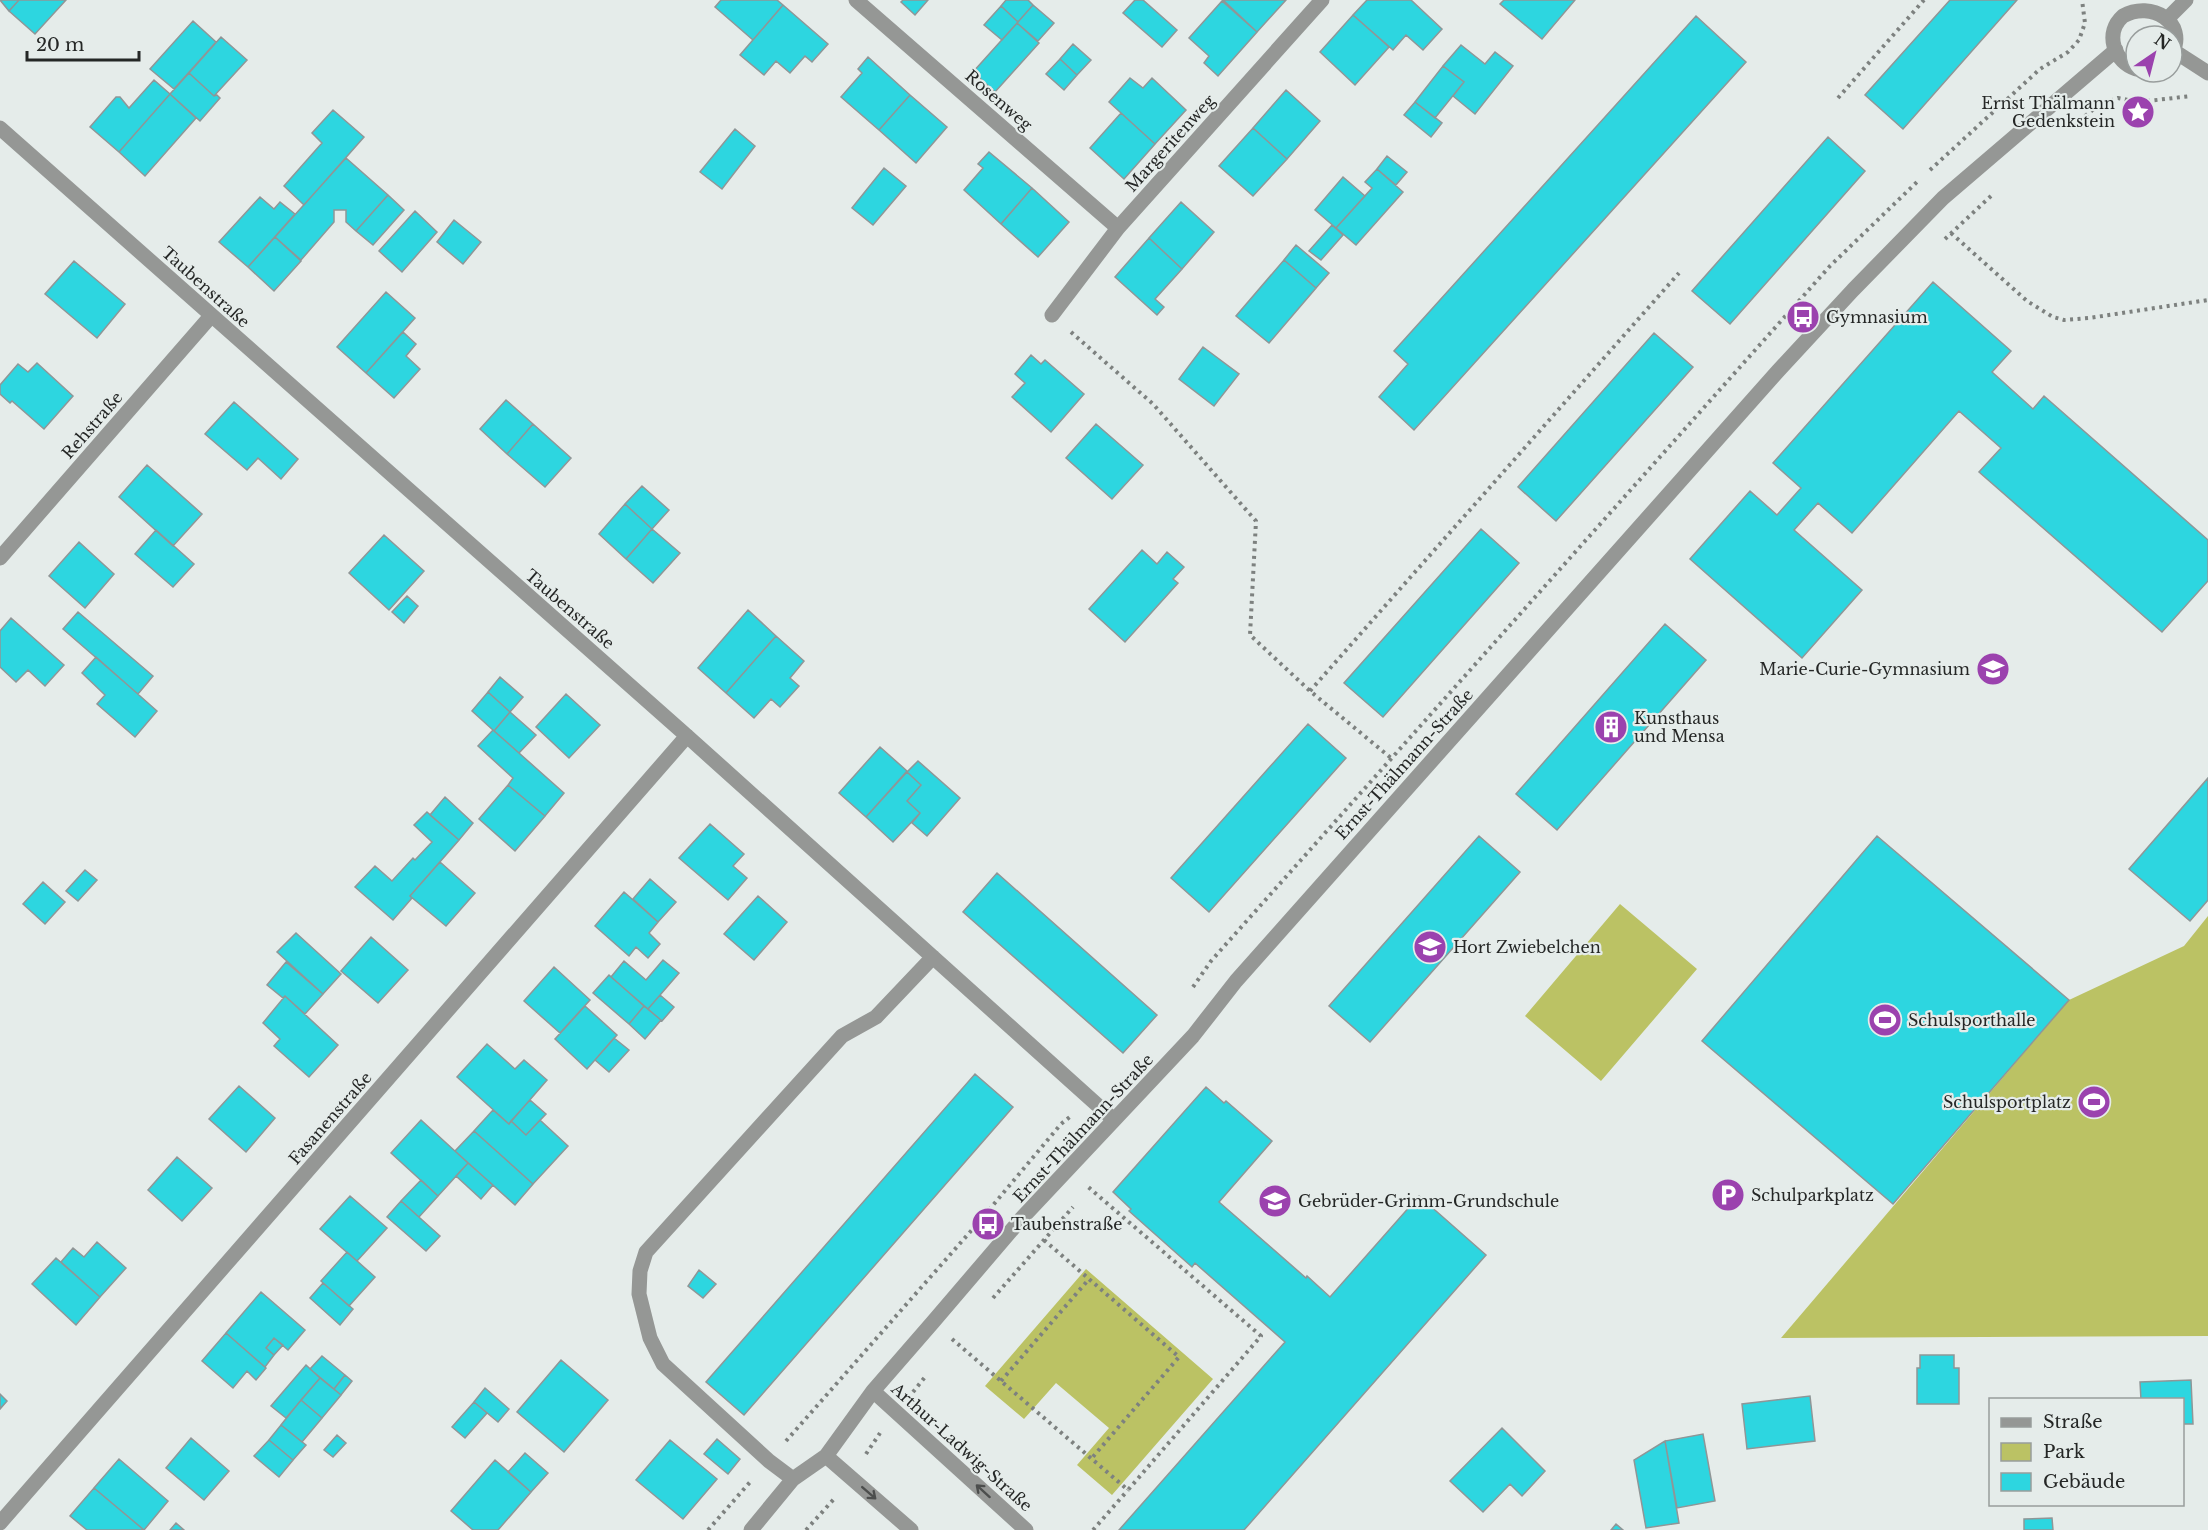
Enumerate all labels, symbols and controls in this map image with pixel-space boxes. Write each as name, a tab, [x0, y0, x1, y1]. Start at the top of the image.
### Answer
scale bar	[27, 24, 140, 62]
north arrow	[2124, 24, 2184, 84]
text: N	[2151, 29, 2175, 54]
text: 20 m	[36, 34, 84, 56]
street label: Rosenweg	[961, 65, 1037, 135]
street label: Margeritenweg	[1121, 90, 1219, 196]
place label: Ernst Thälmann Gedenkstein	[1981, 93, 2115, 131]
place icon: Ernst Thälmann Gedenkstein	[2120, 94, 2156, 130]
street label: Taubenstraße	[158, 242, 254, 332]
bus stop icon: Gymnasium	[1785, 299, 1821, 335]
place label: Gymnasium	[1826, 307, 1928, 327]
street label: Rehstraße	[57, 387, 127, 463]
street label: Taubenstraße	[521, 565, 619, 653]
school or university icon: Marie-Curie-Gymnasium	[1975, 651, 2011, 687]
place label: Marie-Curie-Gymnasium	[1759, 659, 1970, 679]
street label: Ernst-Thälmann-Straße	[1331, 684, 1477, 844]
place label: Kunsthaus und Mensa	[1634, 708, 1725, 746]
building icon: Kunsthaus und Mensa	[1593, 709, 1629, 745]
school or university icon: Hort Zwiebelchen	[1412, 929, 1448, 965]
place label: Hort Zwiebelchen	[1453, 937, 1601, 957]
sports icon: Schulsporthalle	[1867, 1002, 1903, 1038]
place label: Schulsporthalle	[1908, 1010, 2036, 1030]
street label: Ernst-Thälmann-Straße	[1009, 1050, 1157, 1206]
street label: Fasanenstraße	[284, 1068, 376, 1168]
sports icon: Schulsportplatz	[2076, 1084, 2112, 1120]
place label: Schulsportplatz	[1943, 1092, 2071, 1112]
parking icon: Schulparkplatz	[1710, 1177, 1746, 1213]
school or university icon: Gebrüder-Grimm-Grundschule	[1257, 1183, 1293, 1219]
place label: Schulparkplatz	[1751, 1185, 1874, 1205]
place label: Gebrüder-Grimm-Grundschule	[1298, 1191, 1559, 1211]
bus stop icon: Taubenstraße	[970, 1206, 1006, 1242]
place label: Taubenstraße	[1011, 1214, 1122, 1234]
street label: Arthur-Ladwig-Straße	[887, 1378, 1036, 1515]
legend	[1989, 1398, 2184, 1506]
text: Straße	[2043, 1411, 2103, 1433]
text: Park	[2043, 1441, 2085, 1463]
text: Gebäude	[2043, 1471, 2125, 1493]
one-way arrow	[976, 1484, 991, 1498]
one-way arrow	[861, 1486, 876, 1500]

